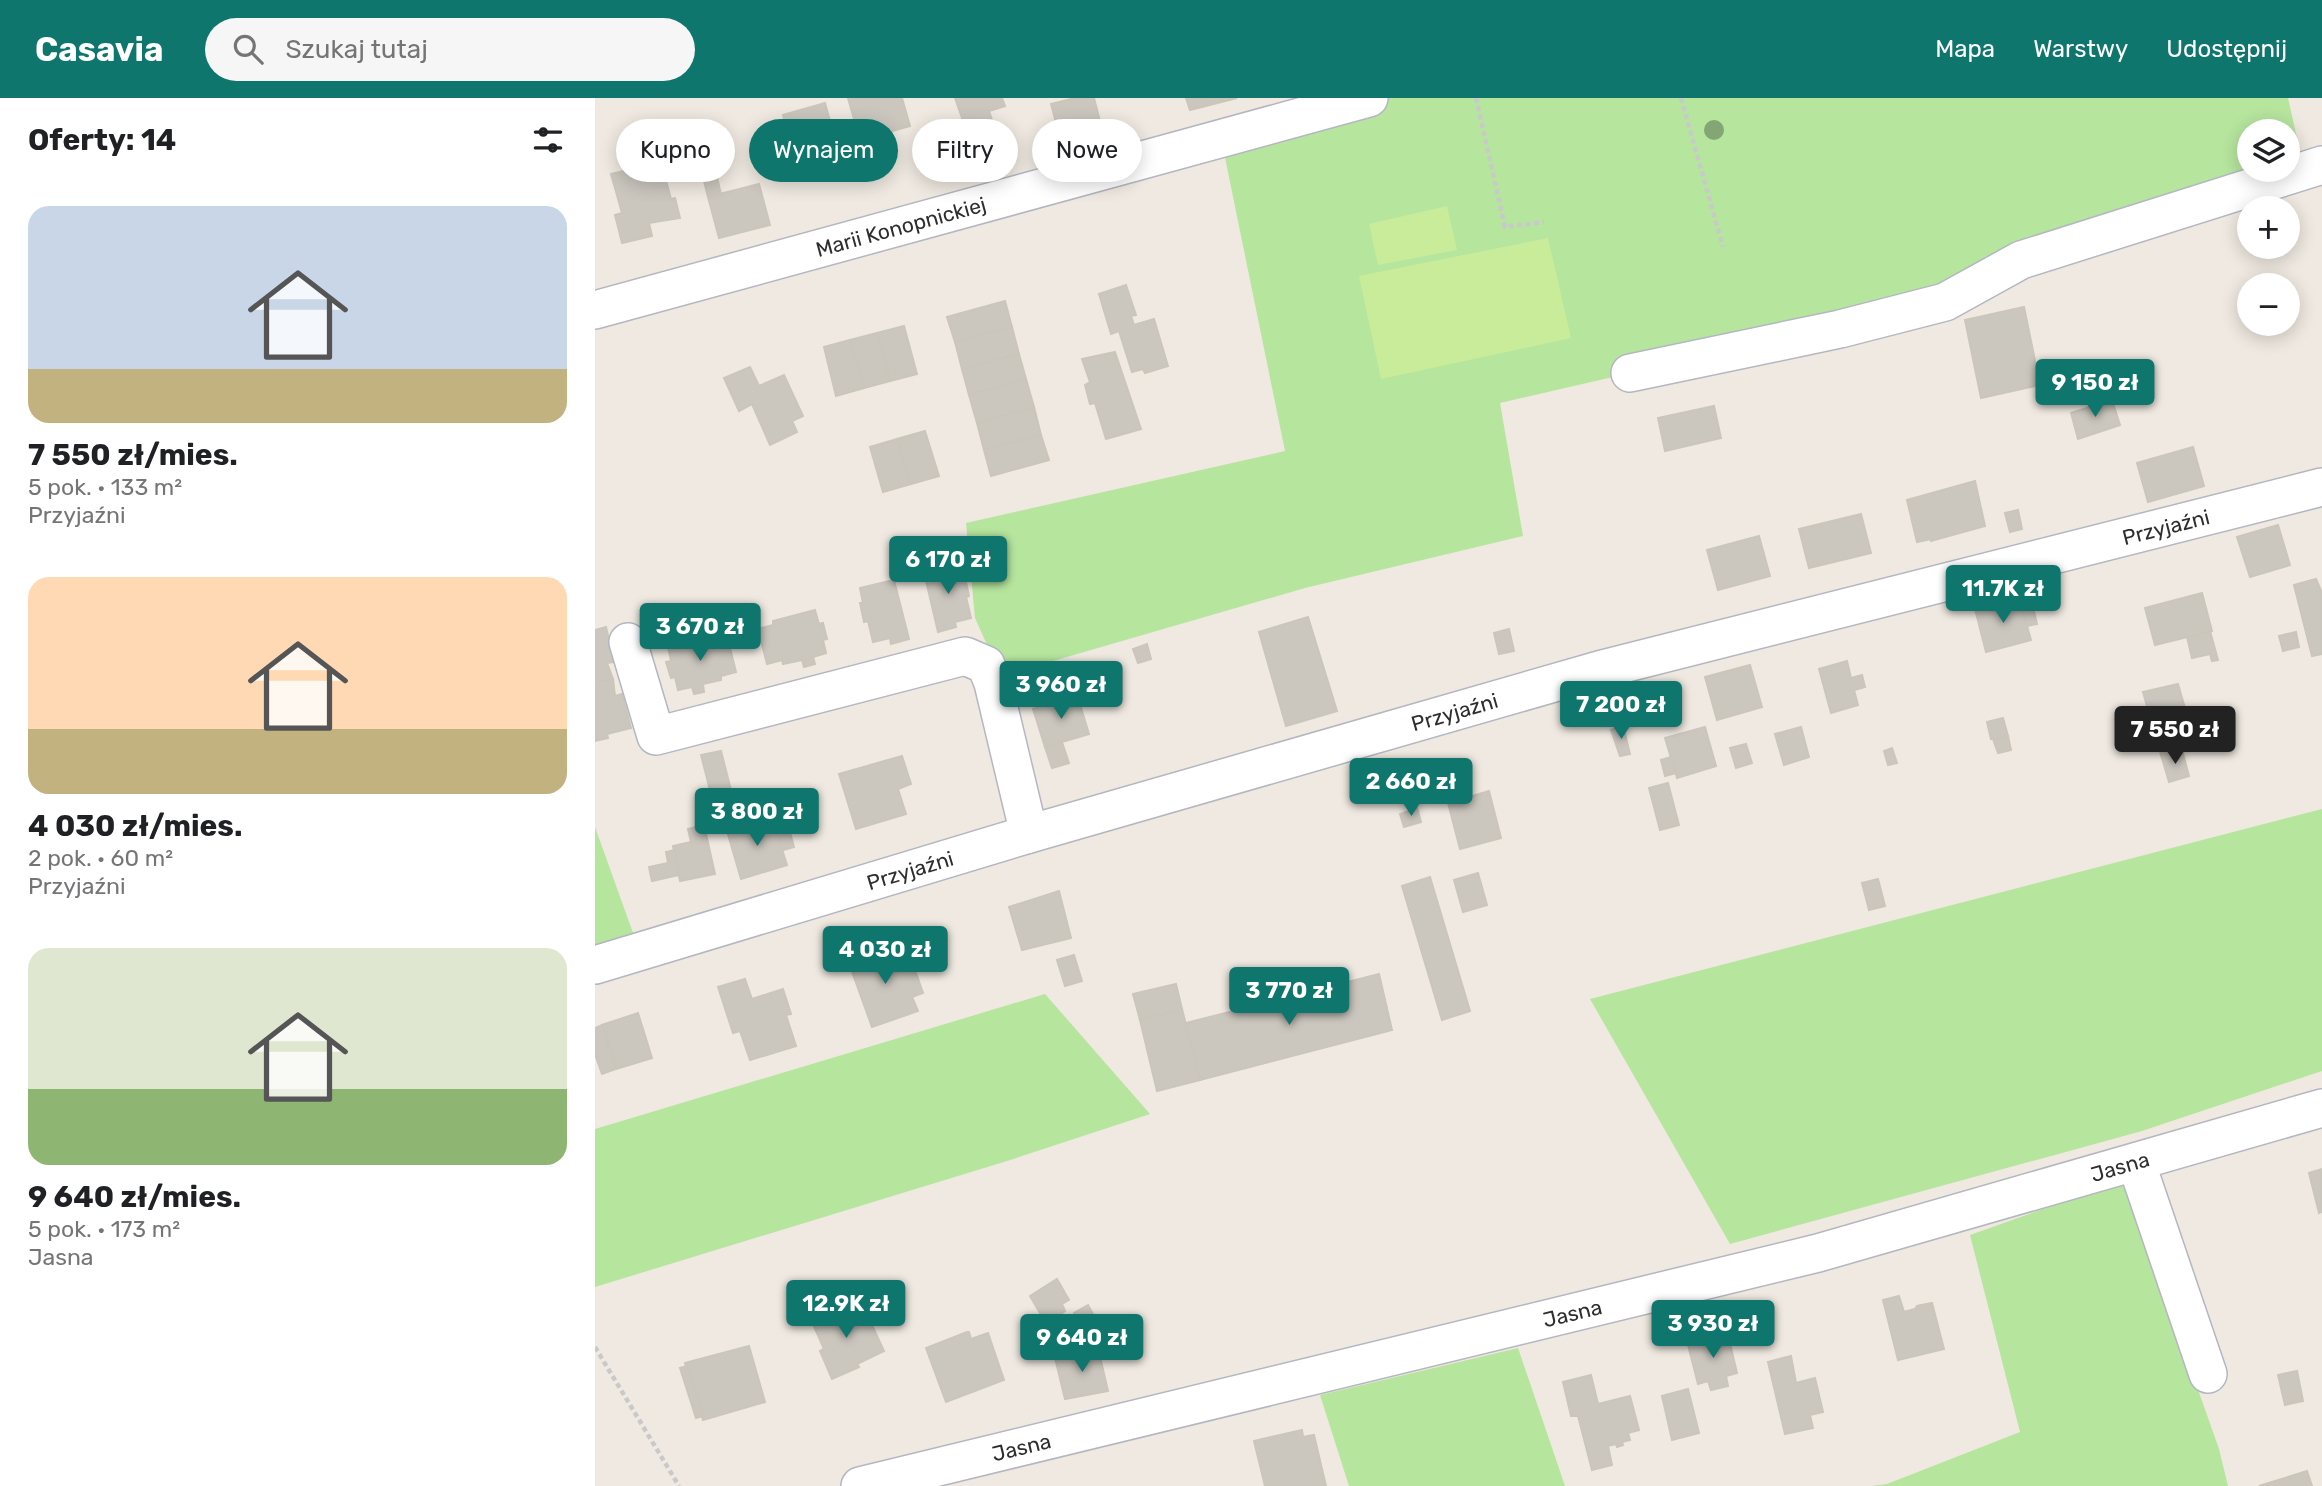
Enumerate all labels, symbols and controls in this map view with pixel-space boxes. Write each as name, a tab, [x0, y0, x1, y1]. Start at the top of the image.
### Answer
search box	[205, 18, 695, 81]
text: Casavia	[35, 30, 163, 69]
icon: search	[229, 30, 267, 68]
text: Szukaj tutaj	[285, 34, 428, 65]
text: Mapa	[1935, 35, 1995, 63]
text: Warstwy	[2033, 35, 2128, 63]
text: Udostępnij	[2166, 35, 2287, 63]
chip: Kupno	[616, 119, 735, 182]
chip: Wynajem	[749, 119, 898, 182]
chip: Filtry	[912, 119, 1018, 182]
chip: Nowe	[1032, 119, 1142, 182]
map controls	[2237, 119, 2300, 336]
button: layers	[2237, 119, 2300, 182]
icon: filters	[529, 121, 567, 159]
text: Oferty: 14	[28, 122, 176, 158]
street label: Marii Konopnickiej	[813, 191, 989, 261]
button: +	[2237, 196, 2300, 259]
icon: home	[235, 252, 361, 378]
button: −	[2237, 273, 2300, 336]
pin: 9 150 zł	[2023, 360, 2167, 419]
text: 9 150 zł	[2051, 368, 2139, 396]
text: 7 550 zł/mies.	[28, 437, 238, 473]
text: 5 pok. · 133 m²	[28, 473, 182, 501]
text: Przyjaźni	[28, 501, 126, 529]
street label: Przyjaźni	[2119, 504, 2212, 550]
pin: 6 170 zł	[876, 536, 1020, 596]
text: 6 170 zł	[905, 545, 991, 573]
pin: 11.7K zł	[1931, 566, 2075, 625]
text: 11.7K zł	[1962, 574, 2044, 602]
pin: 3 670 zł	[628, 603, 772, 663]
text: 3 670 zł	[656, 612, 744, 640]
icon: home	[235, 623, 361, 749]
pin: 3 960 zł	[989, 662, 1133, 721]
text: 3 960 zł	[1016, 670, 1106, 698]
pin: 7 200 zł	[1549, 682, 1693, 741]
street label: Przyjaźni	[1408, 687, 1501, 736]
text: 7 200 zł	[1576, 690, 1666, 718]
pin: 7 550 zł	[2103, 706, 2247, 766]
text: 7 550 zł	[2131, 715, 2219, 743]
pin: 2 660 zł	[1339, 758, 1483, 818]
text: 2 660 zł	[1366, 767, 1456, 795]
pin: 3 800 zł	[685, 788, 829, 848]
text: 3 800 zł	[711, 797, 803, 825]
text: 4 030 zł/mies.	[28, 808, 242, 844]
text: 2 pok. · 60 m²	[28, 844, 173, 872]
street label: Przyjaźni	[864, 845, 956, 895]
text: Przyjaźni	[28, 872, 126, 900]
pin: 4 030 zł	[813, 926, 957, 986]
text: 4 030 zł	[839, 935, 931, 963]
pin: 3 770 zł	[1217, 968, 1361, 1027]
text: 3 770 zł	[1245, 976, 1333, 1004]
icon: home	[235, 994, 361, 1120]
street label: Jasna	[2088, 1146, 2152, 1186]
text: 9 640 zł/mies.	[28, 1179, 241, 1215]
text: 5 pok. · 173 m²	[28, 1215, 180, 1243]
text: Jasna	[28, 1243, 94, 1271]
pin: 12.9K zł	[774, 1280, 918, 1340]
text: 12.9K zł	[802, 1289, 890, 1317]
street label: Jasna	[1540, 1294, 1604, 1332]
pin: 3 930 zł	[1641, 1300, 1785, 1360]
text: 3 930 zł	[1668, 1309, 1758, 1337]
pin: 9 640 zł	[1010, 1314, 1154, 1374]
text: 9 640 zł	[1036, 1323, 1128, 1351]
street label: Jasna	[989, 1428, 1053, 1466]

